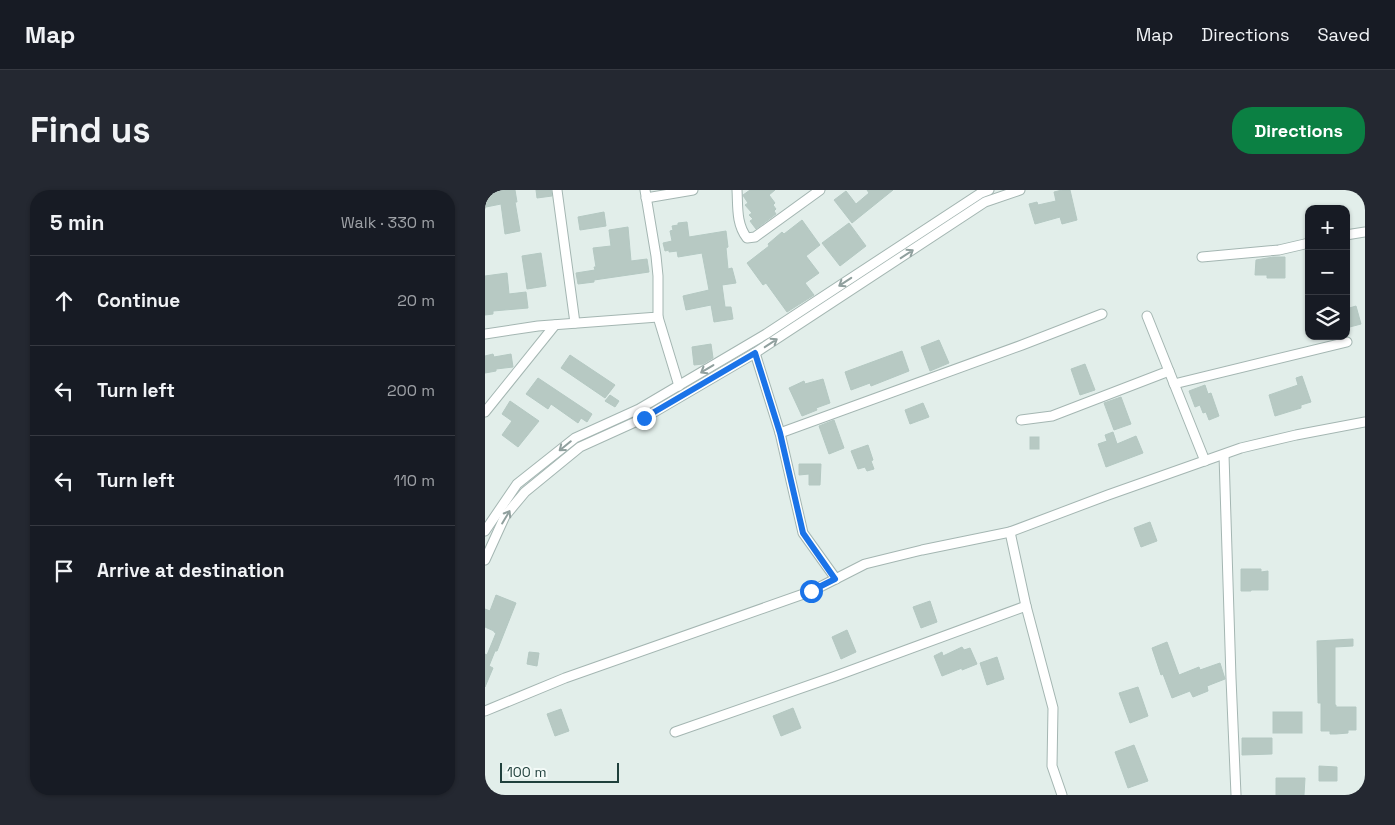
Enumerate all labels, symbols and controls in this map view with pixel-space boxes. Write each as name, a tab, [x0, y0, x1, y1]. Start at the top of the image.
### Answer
text: Map	[25, 19, 75, 50]
text: Map	[1136, 23, 1173, 46]
text: Directions	[1201, 23, 1290, 46]
text: Saved	[1318, 23, 1370, 46]
button: Directions	[1232, 107, 1365, 154]
text: Find us	[30, 108, 151, 152]
map controls	[1305, 205, 1350, 340]
button: +	[1305, 205, 1350, 250]
text: 5 min	[50, 209, 104, 236]
text: Walk · 330 m	[341, 212, 435, 233]
one-way arrow	[899, 248, 913, 258]
button: −	[1305, 250, 1350, 295]
one-way arrow	[838, 277, 852, 288]
icon: ahead	[50, 287, 78, 315]
text: Continue	[97, 288, 180, 313]
text: 20 m	[397, 290, 435, 311]
button: layers	[1305, 295, 1350, 340]
one-way arrow	[763, 337, 777, 347]
one-way arrow	[701, 364, 715, 374]
icon: left	[50, 377, 78, 405]
text: Turn left	[97, 378, 175, 403]
text: 200 m	[387, 380, 435, 401]
route end	[633, 407, 656, 430]
one-way arrow	[559, 441, 572, 452]
icon: left	[50, 467, 78, 495]
text: Turn left	[97, 468, 175, 493]
text: 110 m	[393, 470, 435, 491]
one-way arrow	[502, 510, 512, 524]
icon: arrive	[50, 557, 78, 585]
text: Arrive at destination	[97, 558, 285, 583]
route start	[800, 580, 823, 603]
scale bar	[500, 760, 619, 783]
text: 100 m	[507, 763, 546, 781]

